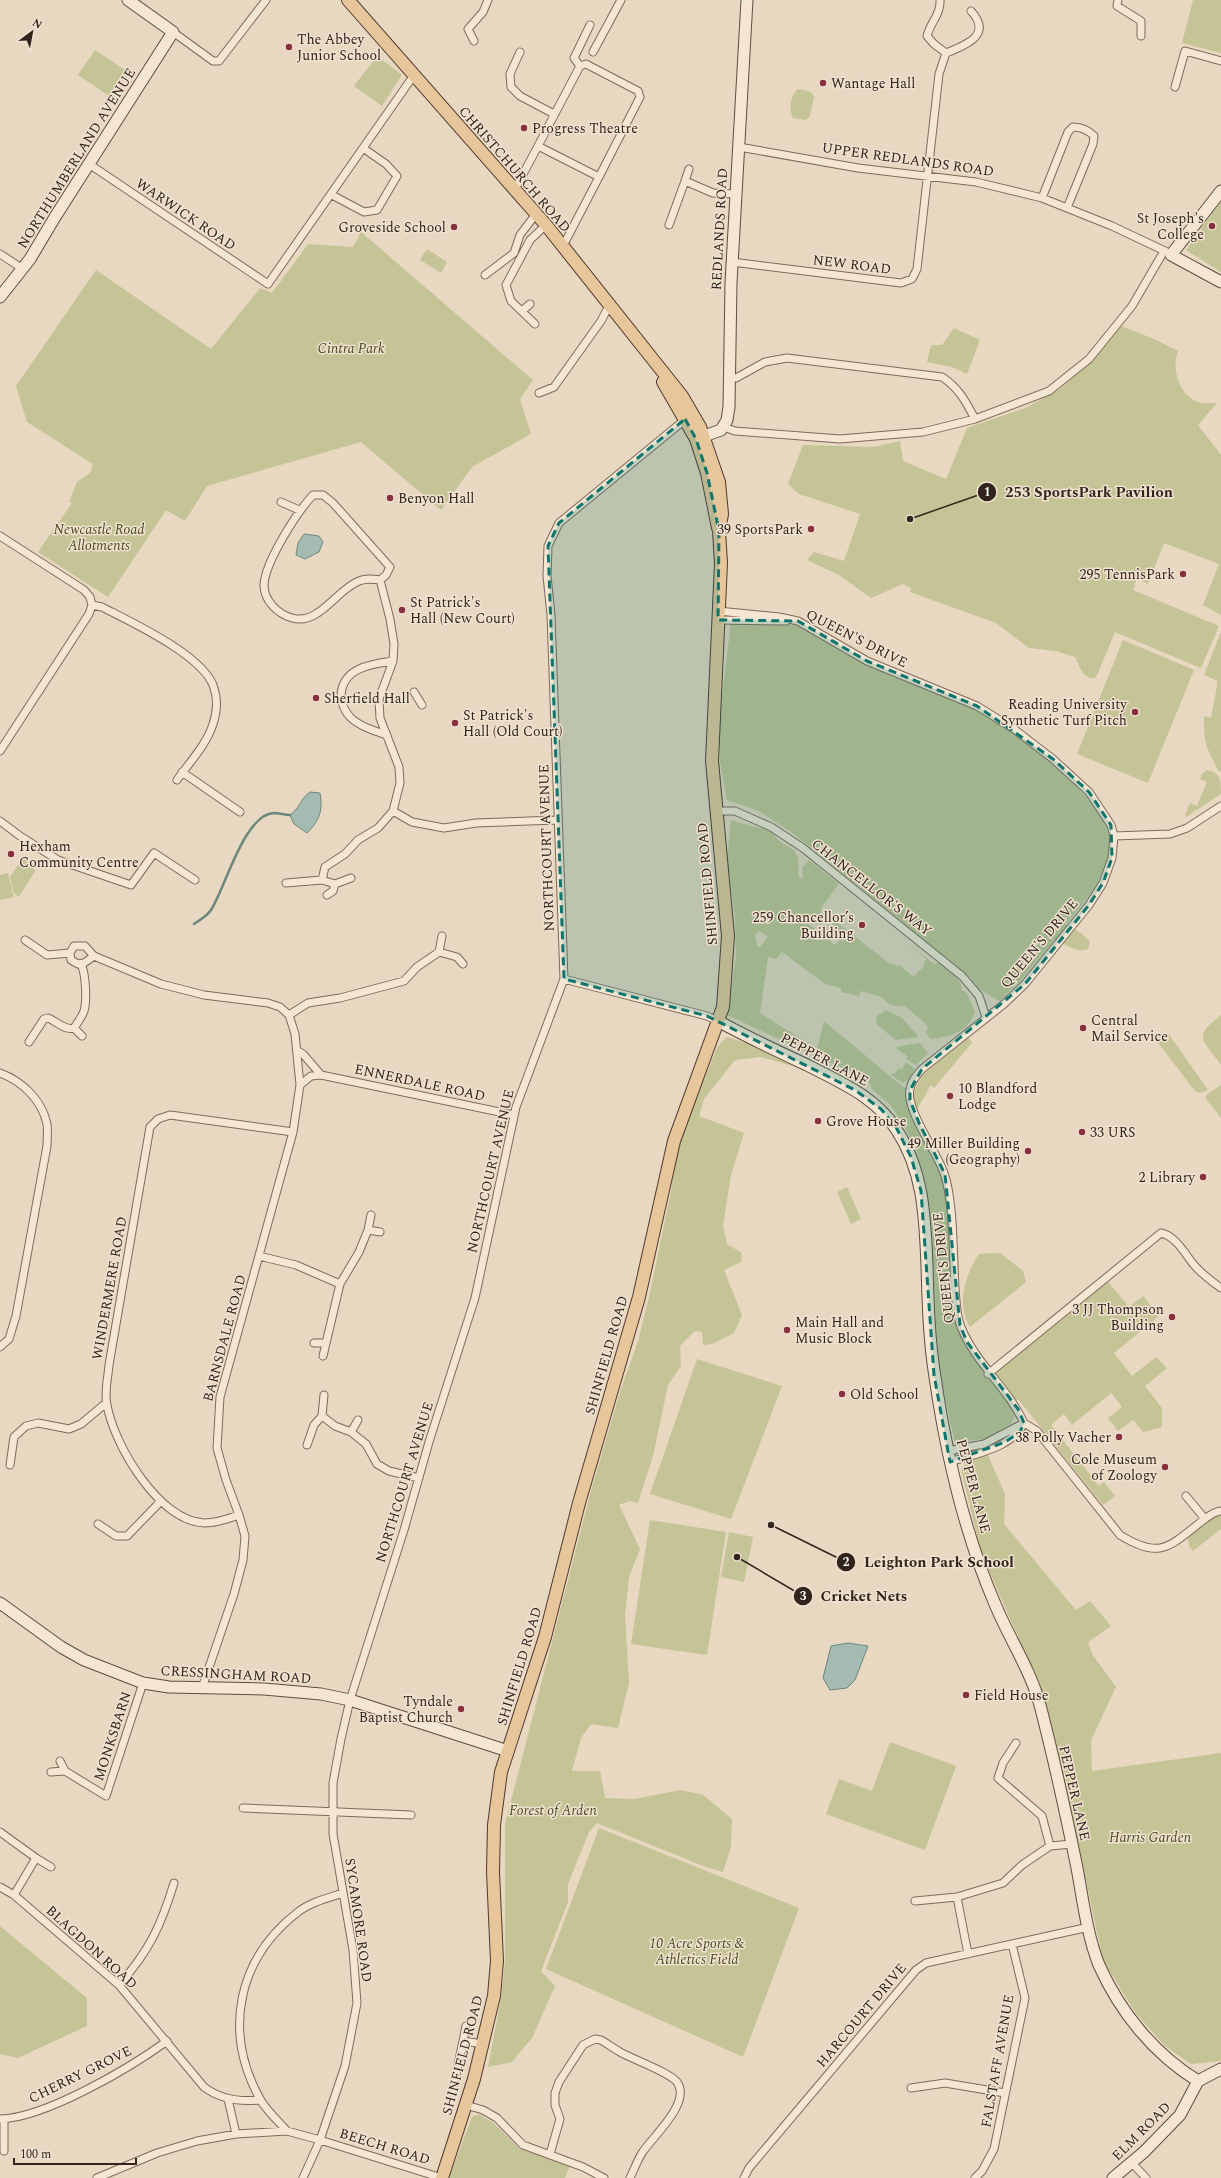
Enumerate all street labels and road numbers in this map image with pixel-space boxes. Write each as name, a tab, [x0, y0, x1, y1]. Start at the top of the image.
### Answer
street label: NORTHUMBERLAND AVENUE	[12, 64, 141, 253]
street label: CHRISTCHURCH ROAD	[454, 101, 576, 237]
street label: UPPER REDLANDS ROAD	[820, 137, 995, 182]
street label: REDLANDS ROAD	[706, 167, 733, 291]
street label: WARWICK ROAD	[131, 173, 240, 256]
street label: NEW ROAD	[812, 249, 892, 280]
street label: QUEEN'S DRIVE	[802, 604, 911, 673]
street label: NORTHCOURT AVENUE	[533, 764, 560, 932]
street label: SHINFIELD ROAD	[692, 822, 723, 946]
street label: CHANCELLOR'S WAY	[807, 834, 936, 941]
street label: QUEEN'S DRIVE	[996, 894, 1083, 993]
street label: PEPPER LANE	[777, 1027, 873, 1091]
street label: ENNERDALE ROAD	[352, 1058, 487, 1107]
street label: NORTHCOURT AVENUE	[461, 1087, 520, 1255]
street label: QUEEN'S DRIVE	[927, 1211, 960, 1324]
street label: WINDERMERE ROAD	[87, 1215, 132, 1362]
street label: BARNSDALE ROAD	[197, 1272, 252, 1404]
street label: SHINFIELD ROAD	[579, 1293, 634, 1417]
street label: NORTHCOURT AVENUE	[370, 1399, 439, 1565]
street label: PEPPER LANE	[951, 1437, 996, 1536]
street label: SHINFIELD ROAD	[491, 1604, 548, 1728]
street label: CRESSINGHAM ROAD	[160, 1660, 312, 1689]
street label: MONKSBARN	[88, 1689, 137, 1784]
street label: PEPPER LANE	[1053, 1743, 1096, 1843]
street label: SYCAMORE ROAD	[339, 1857, 378, 1984]
street label: BLAGDON ROAD	[41, 1900, 142, 1994]
street label: HARCOURT DRIVE	[811, 1958, 911, 2072]
street label: SHINFIELD ROAD	[436, 1993, 489, 2117]
street label: FALSTAFF AVENUE	[975, 1993, 1020, 2129]
street label: CHERRY GROVE	[25, 2040, 135, 2109]
street label: ELM ROAD	[1107, 2097, 1176, 2166]
street label: BEECH ROAD	[337, 2123, 433, 2170]

